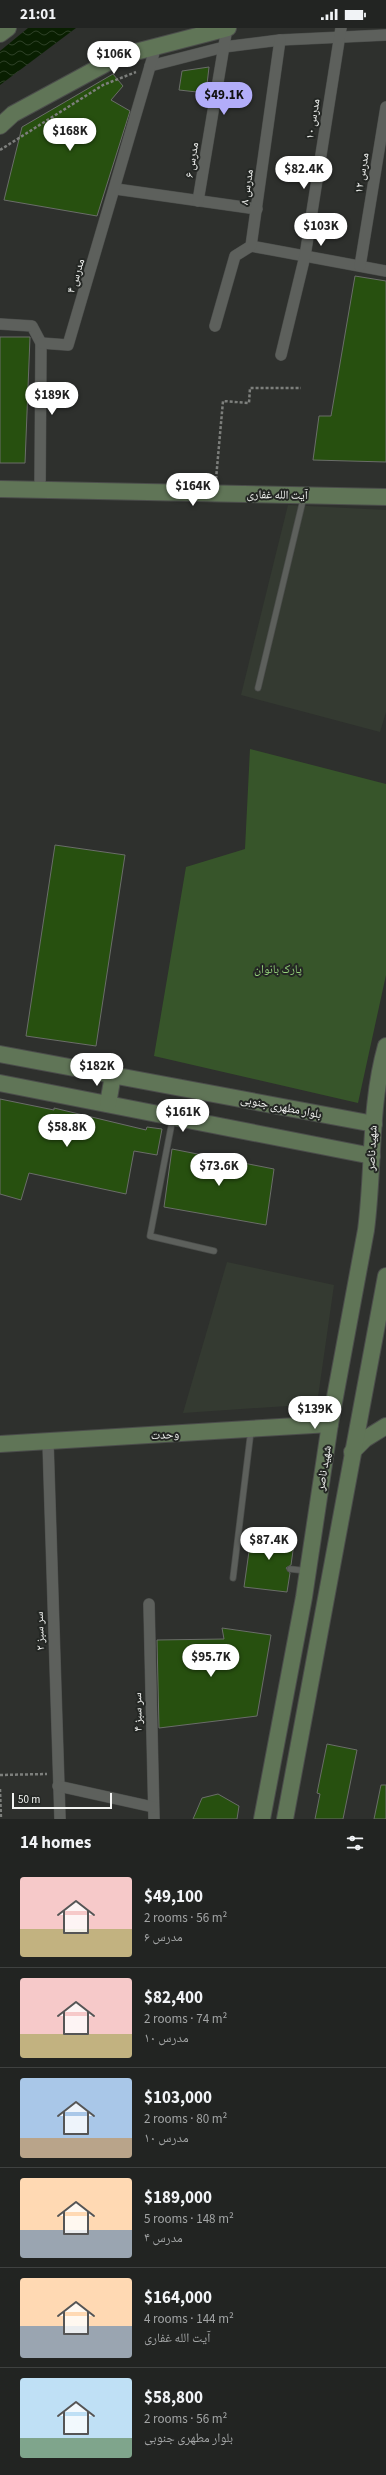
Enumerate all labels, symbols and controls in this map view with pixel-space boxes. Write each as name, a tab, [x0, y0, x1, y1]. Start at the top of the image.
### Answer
text: 21:01	[20, 4, 56, 25]
pin: $106K	[86, 41, 142, 75]
text: $106K	[96, 45, 132, 63]
pin: $49.1K	[191, 82, 257, 116]
text: $49.1K	[204, 86, 244, 104]
street label: مدرس ۱۰	[301, 97, 325, 141]
pin: $168K	[42, 118, 98, 152]
text: $168K	[52, 122, 88, 140]
street label: مدرس ۶	[181, 141, 203, 179]
street label: مدرس ۱۲	[350, 151, 374, 195]
pin: $82.4K	[271, 156, 337, 190]
text: $82.4K	[284, 160, 324, 178]
street label: مدرس ۸	[236, 168, 258, 206]
pin: $103K	[293, 213, 349, 247]
text: $103K	[303, 217, 339, 235]
street label: مدرس ۴	[63, 256, 89, 296]
pin: $189K	[24, 382, 80, 416]
text: $189K	[34, 386, 70, 404]
pin: $164K	[165, 473, 221, 507]
text: $164K	[175, 477, 211, 495]
street label: آیت الله غفاری	[246, 486, 309, 504]
park label: پارک بانوان	[254, 961, 302, 978]
pin: $182K	[69, 1053, 125, 1087]
text: $182K	[79, 1057, 115, 1075]
street label: بلوار مطهری جنوبی	[239, 1091, 323, 1123]
pin: $161K	[155, 1099, 211, 1133]
text: $161K	[165, 1103, 201, 1121]
pin: $58.8K	[34, 1114, 100, 1148]
text: $58.8K	[47, 1118, 87, 1136]
street label: شهید ناصر	[362, 1125, 382, 1172]
pin: $73.6K	[186, 1153, 252, 1187]
text: $73.6K	[199, 1157, 239, 1175]
pin: $139K	[287, 1396, 343, 1430]
text: $139K	[297, 1400, 333, 1418]
street label: وحدت	[150, 1426, 180, 1444]
street label: شهید ناصر	[312, 1444, 336, 1493]
pin: $87.4K	[236, 1527, 302, 1561]
text: $87.4K	[249, 1531, 289, 1549]
street label: سر سبز ۲	[31, 1611, 49, 1651]
pin: $95.7K	[178, 1644, 244, 1678]
text: $95.7K	[191, 1648, 231, 1666]
street label: سر سبز ۴	[129, 1692, 147, 1732]
scale bar	[12, 1791, 112, 1810]
text: 50 m	[18, 1792, 40, 1807]
text: 14 homes	[20, 1831, 91, 1855]
icon: filters	[344, 1832, 366, 1854]
text: $49,100	[144, 1885, 203, 1909]
icon: home	[52, 1893, 100, 1941]
text: 2 rooms · 56 m²	[144, 1909, 227, 1927]
text: مدرس ۶	[144, 1928, 183, 1946]
text: $82,400	[144, 1986, 203, 2010]
icon: home	[52, 1994, 100, 2042]
text: 2 rooms · 74 m²	[144, 2010, 227, 2028]
text: مدرس ۱۰	[144, 2029, 189, 2047]
text: $103,000	[144, 2086, 212, 2110]
icon: home	[52, 2094, 100, 2142]
text: 2 rooms · 80 m²	[144, 2110, 227, 2128]
text: مدرس ۱۰	[144, 2129, 189, 2147]
text: $189,000	[144, 2186, 212, 2210]
icon: home	[52, 2194, 100, 2242]
text: 5 rooms · 148 m²	[144, 2210, 234, 2228]
text: مدرس ۴	[144, 2229, 183, 2247]
text: $164,000	[144, 2286, 212, 2310]
icon: home	[52, 2294, 100, 2342]
text: 4 rooms · 144 m²	[144, 2310, 234, 2328]
text: آیت الله غفاری	[144, 2329, 210, 2347]
text: $58,800	[144, 2386, 203, 2410]
icon: home	[52, 2394, 100, 2442]
text: 2 rooms · 56 m²	[144, 2410, 227, 2428]
text: بلوار مطهری جنوبی	[144, 2429, 233, 2447]

